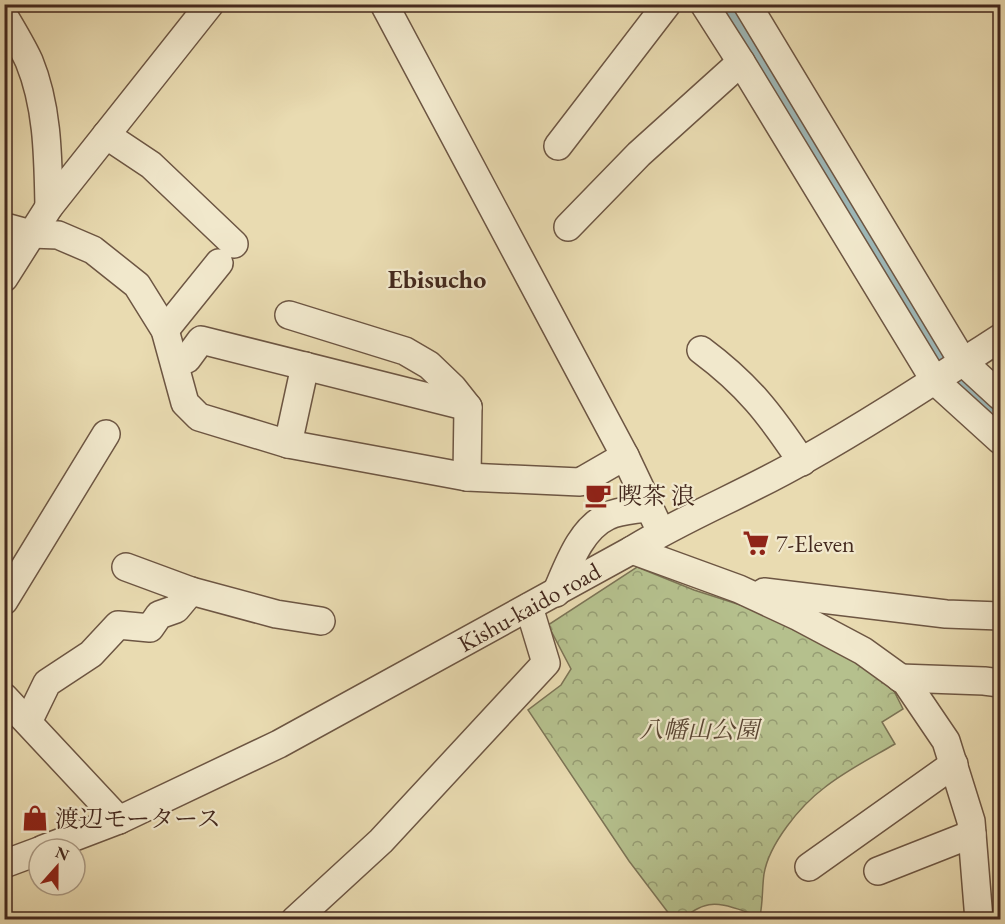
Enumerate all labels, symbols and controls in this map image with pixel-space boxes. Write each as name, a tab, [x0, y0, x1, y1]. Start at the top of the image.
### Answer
district label: Ebisucho	[388, 262, 486, 296]
cafe icon: 喫茶 浪	[583, 480, 613, 510]
place label: 喫茶 浪	[618, 480, 695, 511]
supermarket icon: 7-Eleven	[741, 528, 771, 558]
place label: 7-Eleven	[776, 528, 855, 559]
street label: Kishu-kaido road	[452, 555, 606, 659]
park label: 八幡山公園	[639, 714, 763, 745]
shop icon: 渡辺モータース	[20, 803, 50, 833]
place label: 渡辺モータース	[55, 803, 221, 834]
north arrow	[27, 837, 87, 897]
text: N	[52, 841, 72, 866]

